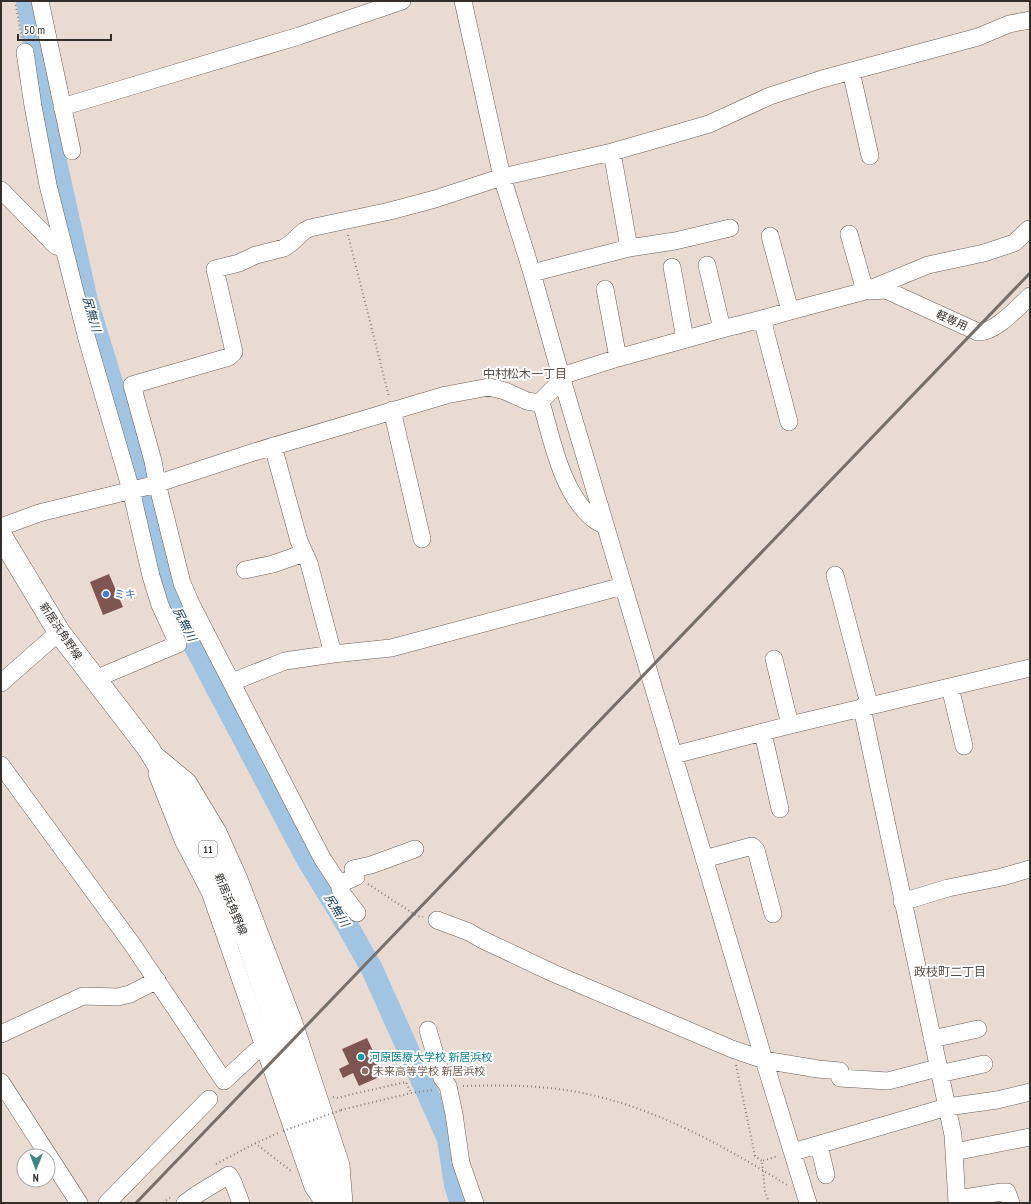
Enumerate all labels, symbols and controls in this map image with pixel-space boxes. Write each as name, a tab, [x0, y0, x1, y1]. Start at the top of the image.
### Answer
scale bar	[18, 16, 111, 42]
text: 50 m	[24, 22, 45, 37]
water label: 尻無川	[80, 295, 105, 335]
street label: 軽専用	[934, 307, 970, 333]
district label: 中村松木一丁目	[483, 366, 567, 381]
place label: ミキ	[114, 587, 136, 601]
marker: ミキ	[101, 589, 111, 599]
street label: 新居浜角野線	[37, 600, 85, 662]
water label: 尻無川	[170, 605, 201, 645]
road number: 11	[199, 841, 217, 857]
street label: 新居浜角野線	[212, 871, 250, 937]
water label: 尻無川	[321, 891, 354, 931]
district label: 政枝町二丁目	[914, 964, 986, 979]
place label: 河原医療大学校 新居浜校	[369, 1050, 492, 1064]
marker: 河原医療大学校 新居浜校	[356, 1052, 366, 1062]
place label: 未来高等学校 新居浜校	[373, 1064, 485, 1078]
marker: 未来高等学校 新居浜校	[360, 1066, 370, 1076]
north arrow	[16, 1148, 56, 1188]
text: N	[33, 1171, 39, 1185]

